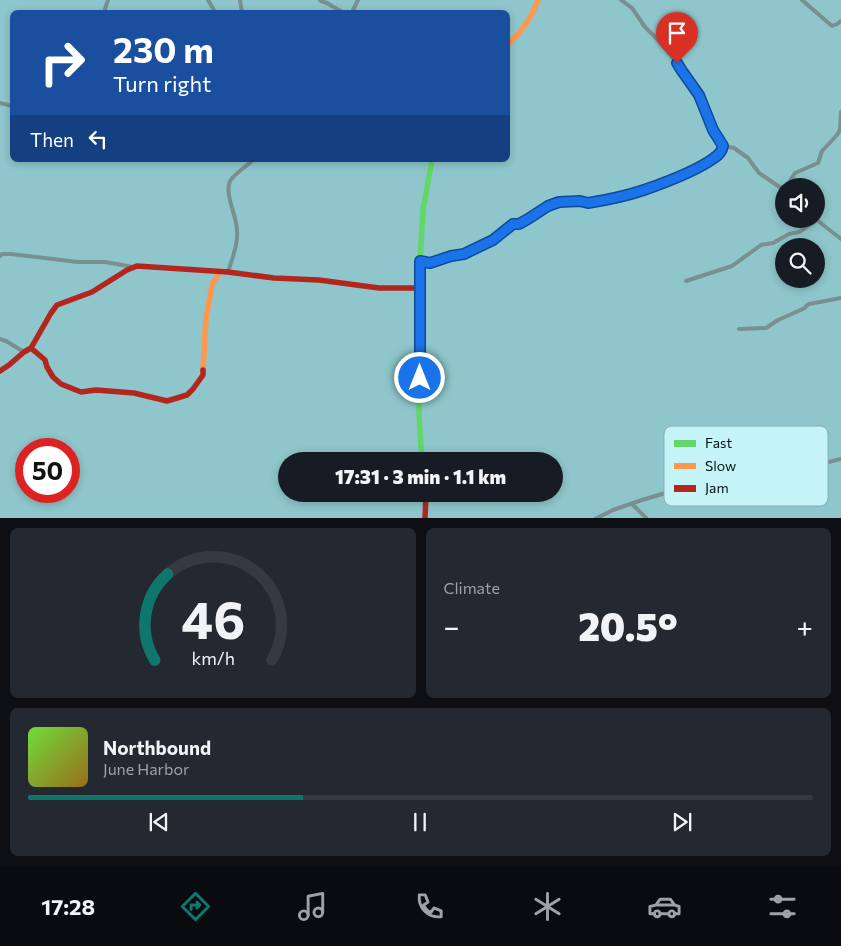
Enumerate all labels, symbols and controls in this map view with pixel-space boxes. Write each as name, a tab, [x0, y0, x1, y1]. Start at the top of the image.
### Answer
pin	[656, 12, 698, 63]
icon: arrive	[663, 19, 691, 47]
text: 230 m	[113, 27, 214, 70]
icon: right	[30, 30, 95, 95]
text: Turn right	[113, 70, 211, 97]
icon: left	[84, 125, 112, 153]
text: Then	[30, 128, 74, 151]
map controls	[775, 178, 825, 288]
button: sound	[775, 178, 825, 228]
button: search	[775, 238, 825, 288]
position arrow	[393, 351, 445, 403]
legend	[664, 426, 828, 506]
text: Fast	[705, 434, 732, 451]
speed limit sign: 50	[15, 438, 80, 503]
text: Slow	[705, 457, 736, 474]
text: 17:31 · 3 min · 1.1 km	[335, 465, 506, 488]
text: Jam	[705, 479, 729, 496]
text: Climate	[444, 578, 500, 597]
text: 46	[181, 586, 245, 650]
text: 20.5°	[578, 602, 678, 649]
text: −	[444, 609, 459, 643]
text: +	[797, 609, 813, 643]
text: km/h	[191, 647, 234, 669]
text: Northbound	[103, 736, 211, 759]
text: June Harbor	[103, 759, 189, 778]
icon: previous	[145, 808, 173, 836]
icon: pause	[406, 808, 434, 836]
icon: next	[668, 808, 696, 836]
icon: directions	[178, 889, 213, 924]
icon: music	[295, 889, 330, 924]
icon: phone	[412, 889, 447, 924]
icon: climate	[530, 889, 565, 924]
icon: car	[647, 889, 682, 924]
icon: filters	[765, 889, 800, 924]
text: 17:28	[41, 893, 95, 920]

